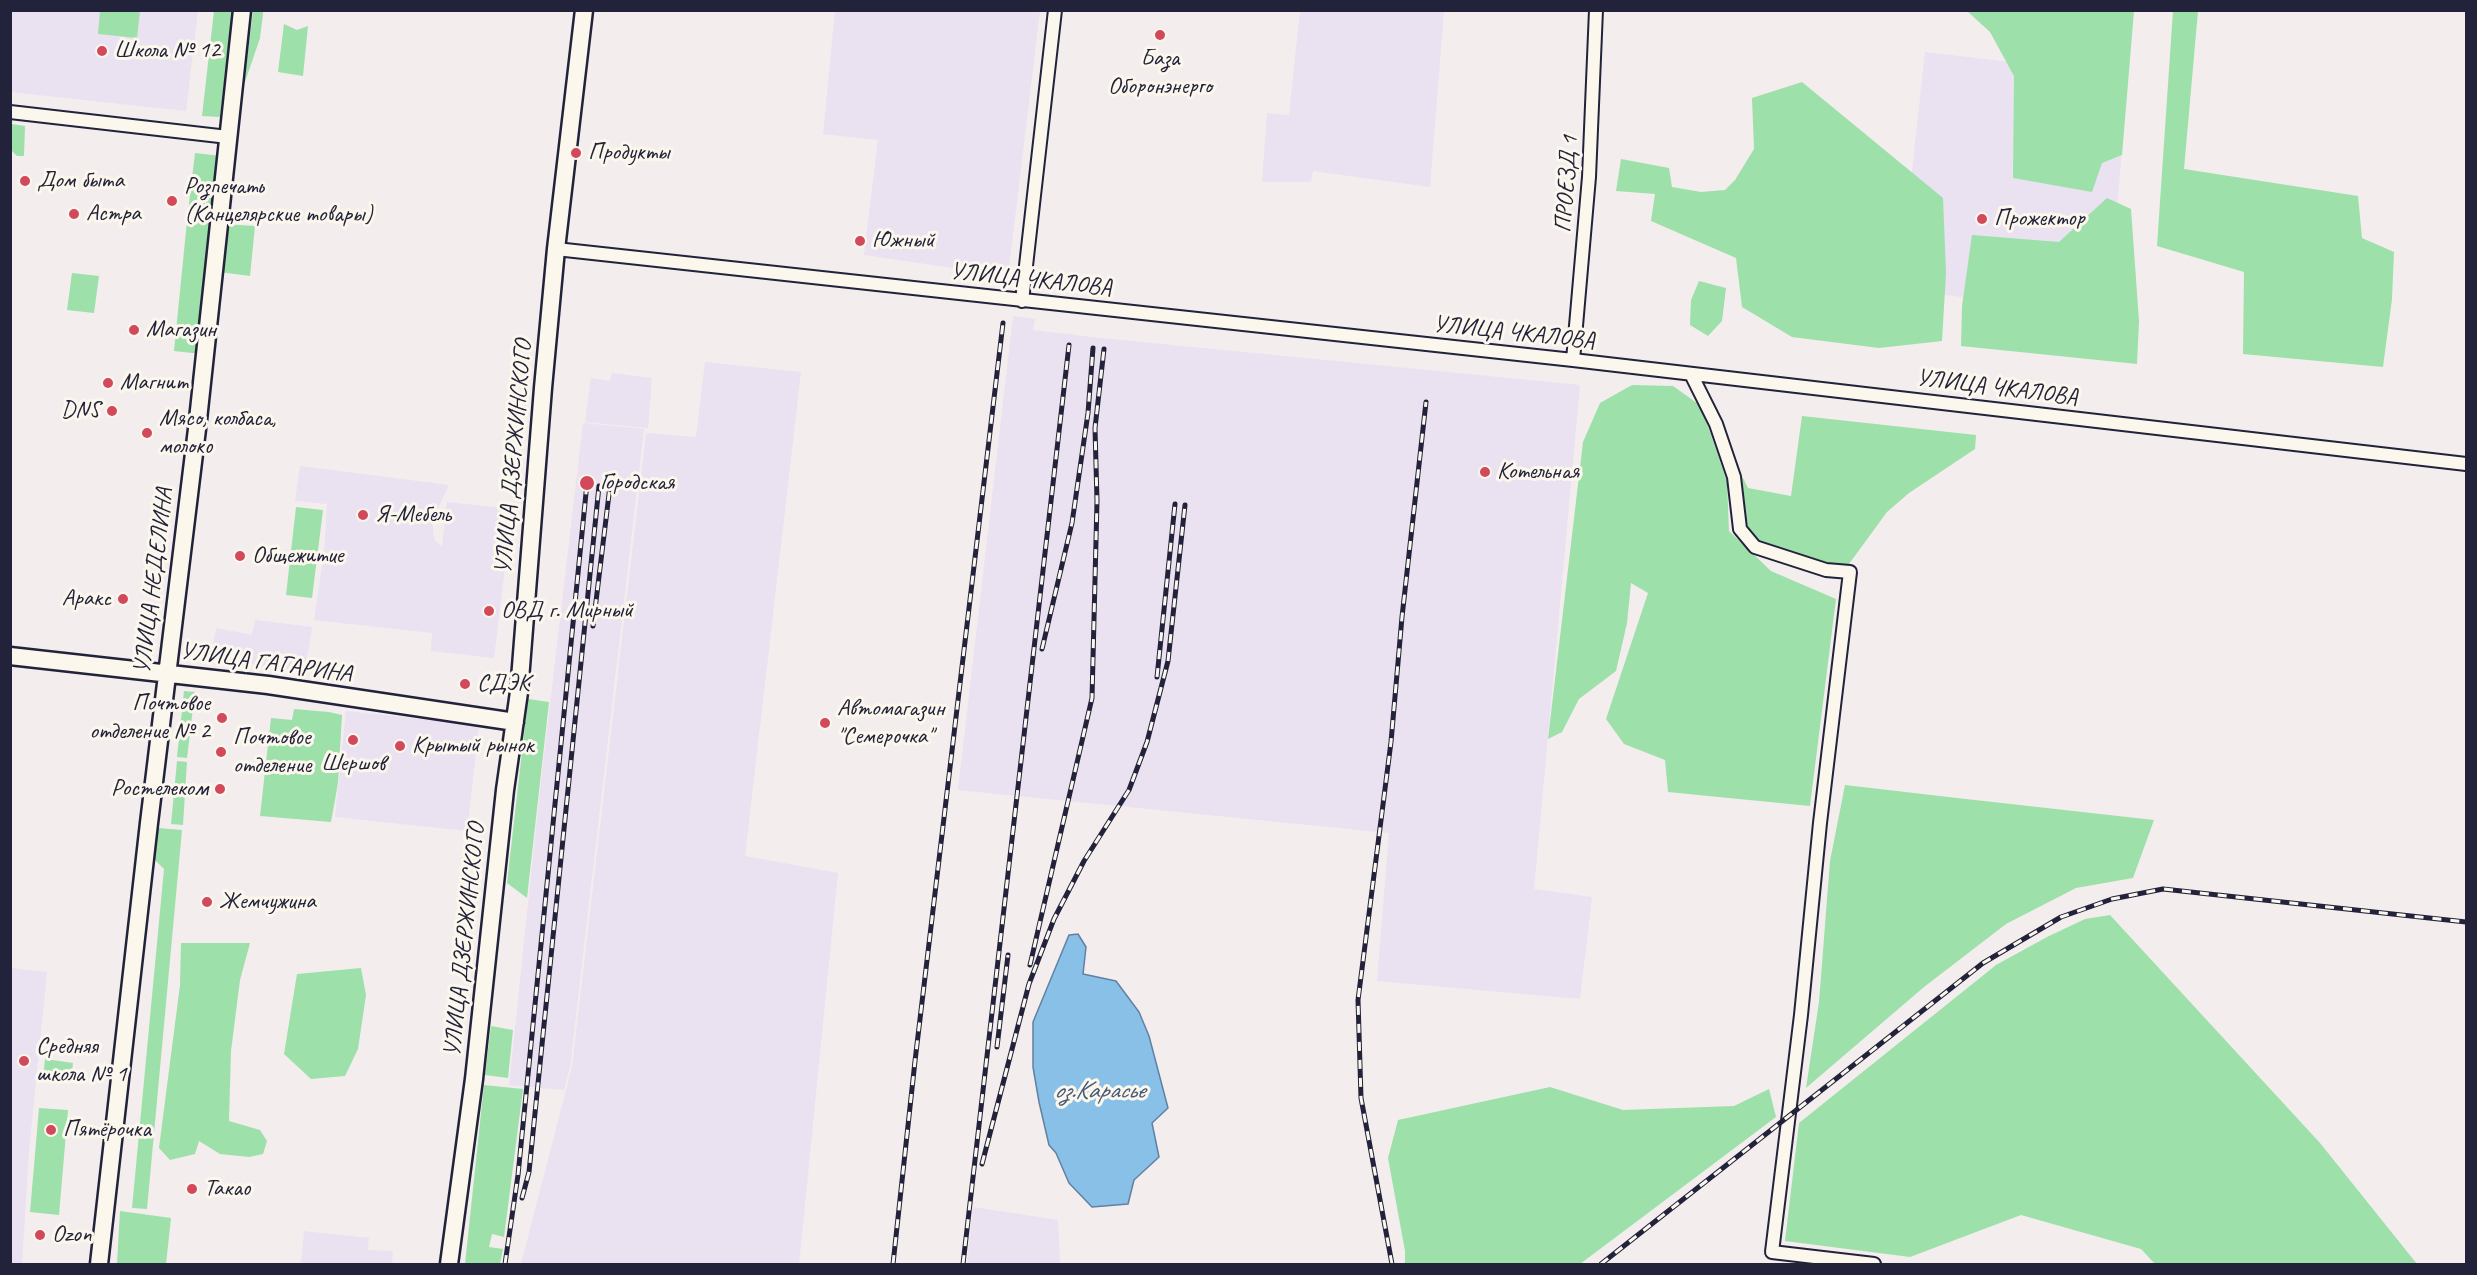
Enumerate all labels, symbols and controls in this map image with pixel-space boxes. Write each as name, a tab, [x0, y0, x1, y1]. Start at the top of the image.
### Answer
marker: База Оборонэнерго	[1153, 28, 1167, 42]
place label: Школа № 12	[114, 37, 220, 65]
marker: Школа № 12	[95, 44, 109, 58]
place label: База Оборонэнерго	[1108, 45, 1212, 101]
street label: ПРОЕЗД 1	[1549, 134, 1585, 234]
place label: Продукты	[588, 139, 670, 167]
marker: Продукты	[569, 146, 583, 160]
place label: Дом быта	[37, 167, 124, 195]
place label: Розпечать (Канцелярские товары)	[184, 173, 372, 229]
marker: Дом быта	[18, 174, 32, 188]
marker: Розпечать (Канцелярские товары)	[165, 194, 179, 208]
place label: Астра	[86, 200, 141, 228]
place label: Прожектор	[1994, 205, 2085, 233]
marker: Астра	[67, 207, 81, 221]
marker: Прожектор	[1975, 212, 1989, 226]
place label: Южный	[872, 227, 934, 255]
marker: Южный	[853, 234, 867, 248]
street label: УЛИЦА ЧКАЛОВА	[949, 257, 1113, 303]
street label: УЛИЦА ЧКАЛОВА	[1432, 310, 1596, 356]
place label: Магазин	[146, 316, 216, 344]
marker: Магазин	[127, 323, 141, 337]
street label: УЛИЦА ДЗЕРЖИНСКОГО	[489, 339, 539, 575]
street label: УЛИЦА ЧКАЛОВА	[1915, 364, 2079, 412]
place label: Магнит	[120, 369, 188, 397]
marker: Магнит	[101, 376, 115, 390]
place label: DNS	[61, 397, 100, 425]
marker: DNS	[105, 404, 119, 418]
place label: Мясо, колбаса, молоко	[159, 405, 276, 461]
marker: Мясо, колбаса, молоко	[140, 426, 154, 440]
place label: Котельная	[1497, 458, 1579, 486]
marker: Котельная	[1478, 465, 1492, 479]
place label: Городская	[600, 469, 675, 497]
marker: Городская	[578, 474, 596, 492]
street label: УЛИЦА НЕДЕЛИНА	[128, 487, 180, 675]
place label: Я-Мебель	[375, 501, 451, 529]
marker: Я-Мебель	[356, 508, 370, 522]
place label: Общежитие	[252, 542, 343, 570]
marker: Общежитие	[233, 549, 247, 563]
place label: Аракс	[62, 585, 111, 613]
marker: Аракс	[116, 592, 130, 606]
place label: ОВД г. Мирный	[501, 597, 633, 625]
marker: ОВД г. Мирный	[482, 604, 496, 618]
street label: УЛИЦА ГАГАРИНА	[178, 637, 354, 689]
place label: СДЭК	[477, 670, 530, 698]
marker: СДЭК	[458, 677, 472, 691]
place label: Почтовое отделение № 2	[90, 690, 210, 746]
place label: Автомагазин "Семерочка"	[837, 695, 944, 751]
marker: Почтовое отделение № 2	[215, 711, 229, 725]
marker: Автомагазин "Семерочка"	[818, 716, 832, 730]
place label: Почтовое отделение	[233, 724, 311, 780]
place label: Крытый рынок	[412, 732, 534, 760]
marker: Шершов	[346, 733, 360, 747]
marker: Крытый рынок	[393, 739, 407, 753]
marker: Почтовое отделение	[214, 745, 228, 759]
place label: Шершов	[321, 750, 385, 778]
place label: Ростелеком	[111, 775, 208, 803]
marker: Ростелеком	[213, 782, 227, 796]
street label: УЛИЦА ДЗЕРЖИНСКОГО	[438, 822, 492, 1058]
place label: Жемчужина	[219, 888, 316, 916]
marker: Жемчужина	[200, 895, 214, 909]
place label: Средняя школа № 1	[36, 1033, 126, 1089]
marker: Средняя школа № 1	[17, 1054, 31, 1068]
water label: оз.Карасье	[1054, 1075, 1144, 1107]
place label: Пятёрочка	[63, 1116, 151, 1144]
marker: Пятёрочка	[44, 1123, 58, 1137]
place label: Такао	[204, 1175, 250, 1203]
marker: Такао	[185, 1182, 199, 1196]
place label: Ozon	[52, 1221, 91, 1249]
marker: Ozon	[33, 1228, 47, 1242]

